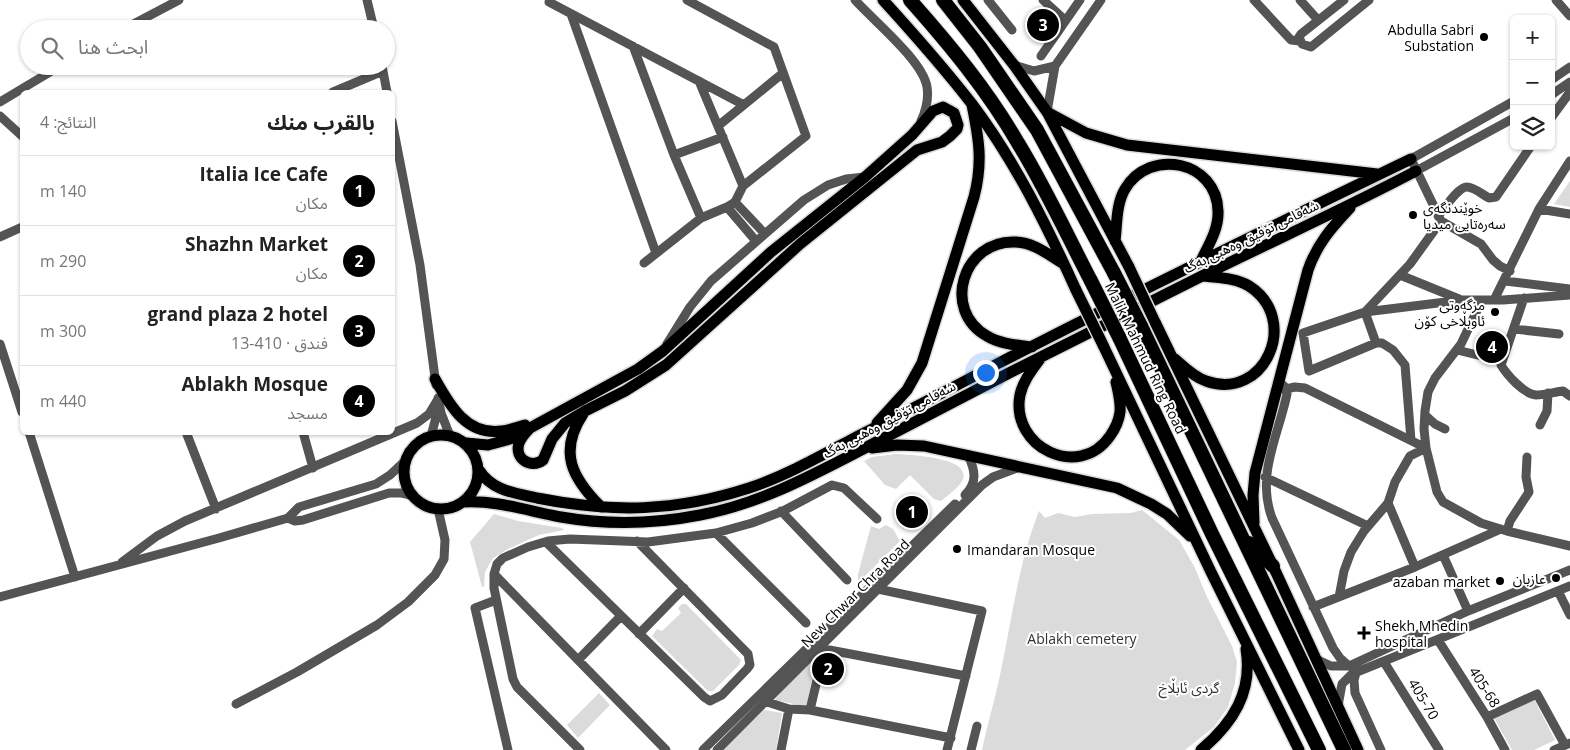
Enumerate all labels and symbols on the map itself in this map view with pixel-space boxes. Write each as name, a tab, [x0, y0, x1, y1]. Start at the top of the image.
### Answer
pin: 3	[1027, 6, 1059, 44]
place label: Abdulla Sabri Substation	[1388, 20, 1474, 55]
marker: Abdulla Sabri Substation	[1478, 31, 1490, 43]
street label: شەقامی تۆفیق وەهبی بەگ	[1180, 195, 1322, 278]
place label: خوێندنگەی سەرەتایی میدیا	[1423, 198, 1506, 233]
marker: خوێندنگەی سەرەتایی میدیا	[1407, 209, 1419, 221]
street label: Malik Mahmud Ring Road	[1101, 279, 1191, 437]
place label: مزگەوتی ئاوبڵاخی کۆن	[1415, 295, 1485, 330]
marker: مزگەوتی ئاوبڵاخی کۆن	[1489, 306, 1501, 318]
pin: 4	[1476, 328, 1508, 366]
your location	[973, 360, 999, 386]
street label: شەقامی تۆفیق وەهبی بەگ	[819, 376, 959, 463]
pin: 1	[896, 493, 928, 531]
street label: New Chwar Chra Road	[797, 535, 913, 651]
place label: Imandaran Mosque	[967, 540, 1095, 559]
marker: Imandaran Mosque	[951, 543, 963, 555]
place label: عازبان	[1513, 569, 1546, 588]
place label: azaban market	[1393, 572, 1490, 591]
marker: عازبان	[1550, 572, 1562, 584]
marker: azaban market	[1494, 575, 1506, 587]
place label: Shekh Mhedin hospital	[1375, 616, 1468, 651]
marker: Shekh Mhedin hospital	[1357, 626, 1371, 640]
park label: Ablakh cemetery	[1027, 629, 1138, 648]
pin: 2	[812, 650, 844, 688]
street label: 405-68	[1465, 663, 1505, 711]
street label: 405-70	[1404, 675, 1444, 723]
park label: گردی ئابڵاخ	[1159, 678, 1220, 699]

